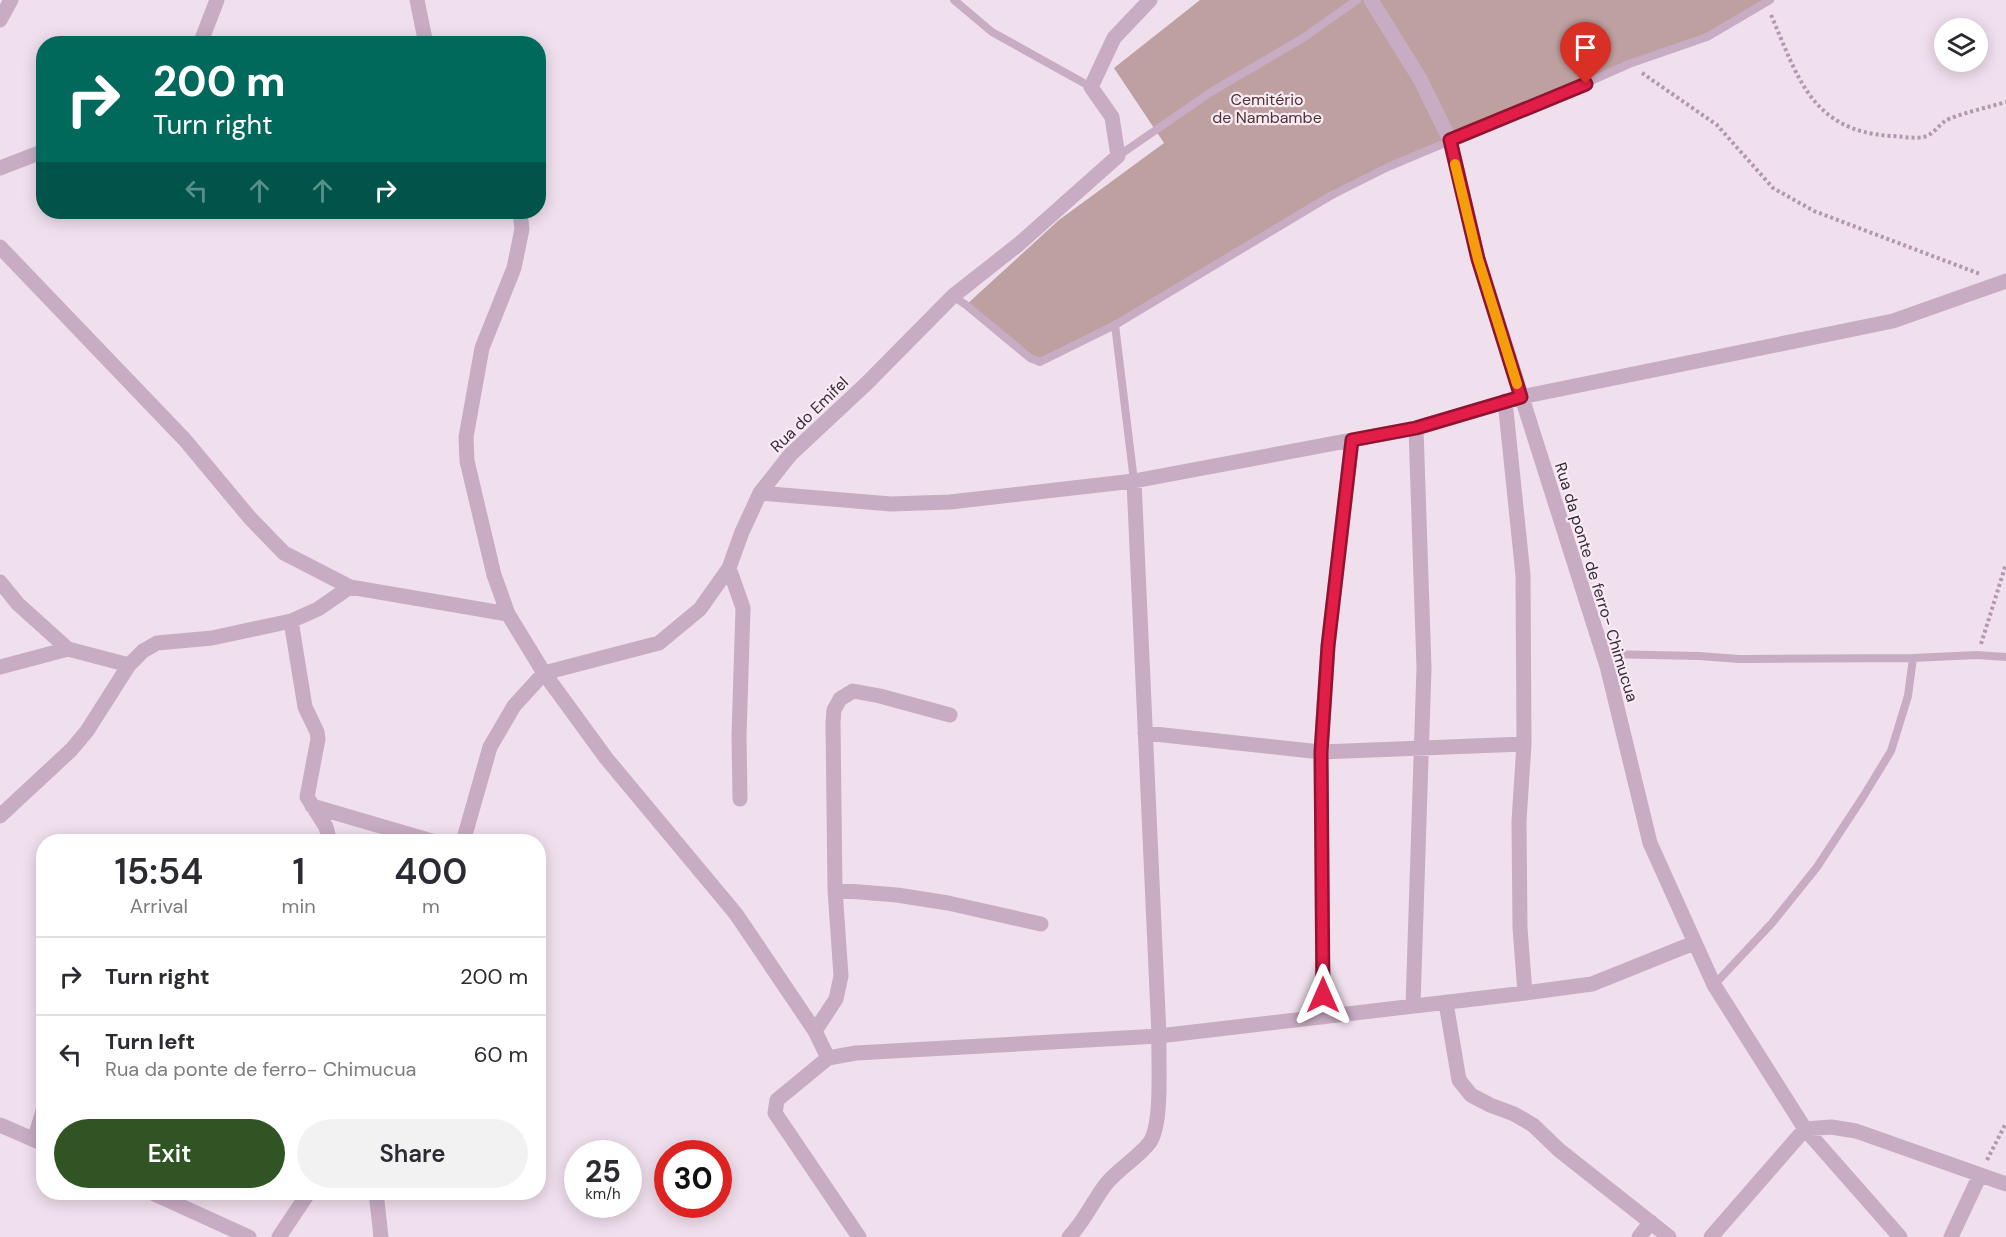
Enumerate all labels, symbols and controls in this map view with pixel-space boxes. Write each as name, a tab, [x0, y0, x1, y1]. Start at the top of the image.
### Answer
map controls	[1934, 18, 1988, 72]
button: layers	[1934, 18, 1988, 72]
pin	[1560, 22, 1611, 84]
icon: arrive	[1569, 31, 1602, 64]
text: 200 m	[153, 54, 286, 109]
icon: right	[54, 60, 132, 138]
park label: Cemitério de Nambambe	[1212, 89, 1322, 128]
text: Turn right	[153, 107, 273, 142]
icon: left	[180, 174, 213, 207]
icon: ahead	[243, 174, 276, 207]
icon: ahead	[306, 174, 339, 207]
icon: right	[369, 174, 402, 207]
street label: Rua do Emifel	[766, 372, 853, 457]
street label: Rua da ponte de ferro- Chimucua	[1550, 460, 1643, 704]
text: 15:54	[115, 848, 203, 895]
text: 1	[292, 848, 305, 895]
text: 400	[394, 848, 467, 895]
text: Arrival	[130, 893, 188, 919]
text: min	[282, 893, 316, 919]
text: m	[422, 893, 440, 919]
icon: right	[54, 960, 87, 993]
text: Turn right	[105, 962, 210, 991]
text: 200 m	[460, 962, 528, 991]
position arrow	[1291, 963, 1355, 1027]
text: Turn left	[105, 1027, 195, 1056]
icon: left	[54, 1038, 87, 1071]
text: 60 m	[474, 1040, 528, 1069]
text: Rua da ponte de ferro- Chimucua	[105, 1056, 416, 1082]
button: Exit	[54, 1119, 285, 1188]
button: Share	[297, 1119, 528, 1188]
speed limit sign: 30	[654, 1140, 732, 1218]
text: 25	[585, 1152, 621, 1191]
text: km/h	[585, 1184, 621, 1204]

